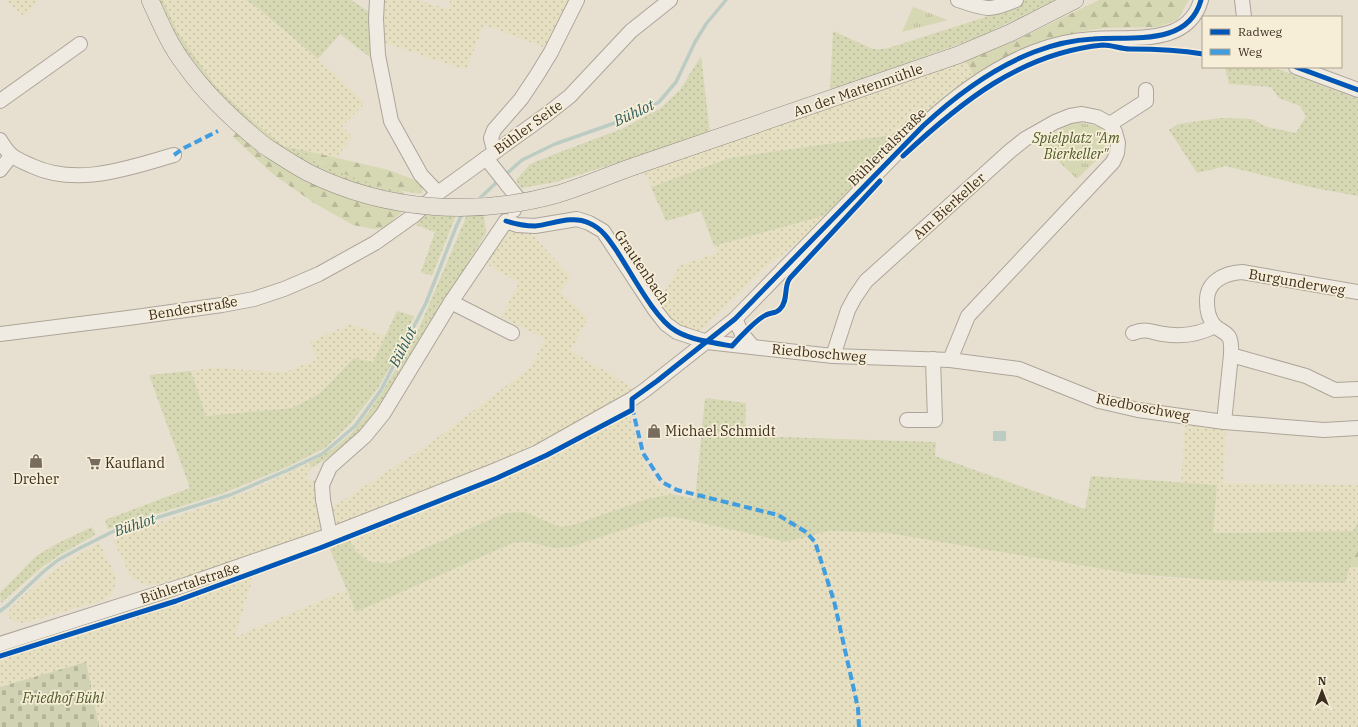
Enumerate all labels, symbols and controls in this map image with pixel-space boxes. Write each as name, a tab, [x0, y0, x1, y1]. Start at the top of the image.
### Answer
legend	[1202, 16, 1342, 68]
text: Radweg	[1238, 24, 1283, 39]
text: Weg	[1238, 44, 1263, 59]
street label: An der Mattenmühle	[791, 59, 925, 121]
water label: Bühlot	[609, 95, 658, 131]
street label: Bühler Seite	[490, 96, 566, 158]
street label: Bühlertalstraße	[844, 104, 930, 190]
park label: Spielplatz "Am Bierkeller"	[1031, 129, 1120, 163]
street label: Am Bierkeller	[909, 168, 990, 243]
street label: Grautenbach	[610, 226, 674, 308]
street label: Burgunderweg	[1247, 265, 1347, 299]
street label: Benderstraße	[147, 292, 239, 324]
water label: Bühlot	[384, 323, 421, 371]
street label: Riedboschweg	[771, 340, 867, 366]
street label: Riedboschweg	[1095, 389, 1192, 425]
place label: Michael Schmidt	[665, 422, 776, 440]
shop icon: Michael Schmidt	[646, 423, 662, 439]
shop icon: Dreher	[28, 453, 44, 469]
place label: Kaufland	[105, 454, 165, 472]
supermarket icon: Kaufland	[86, 455, 102, 471]
place label: Dreher	[13, 470, 60, 488]
water label: Bühlot	[111, 509, 159, 540]
street label: Bühlertalstraße	[138, 558, 242, 608]
north arrow	[1302, 671, 1342, 711]
text: N	[1318, 674, 1327, 688]
park label: Friedhof Bühl	[21, 689, 105, 707]

